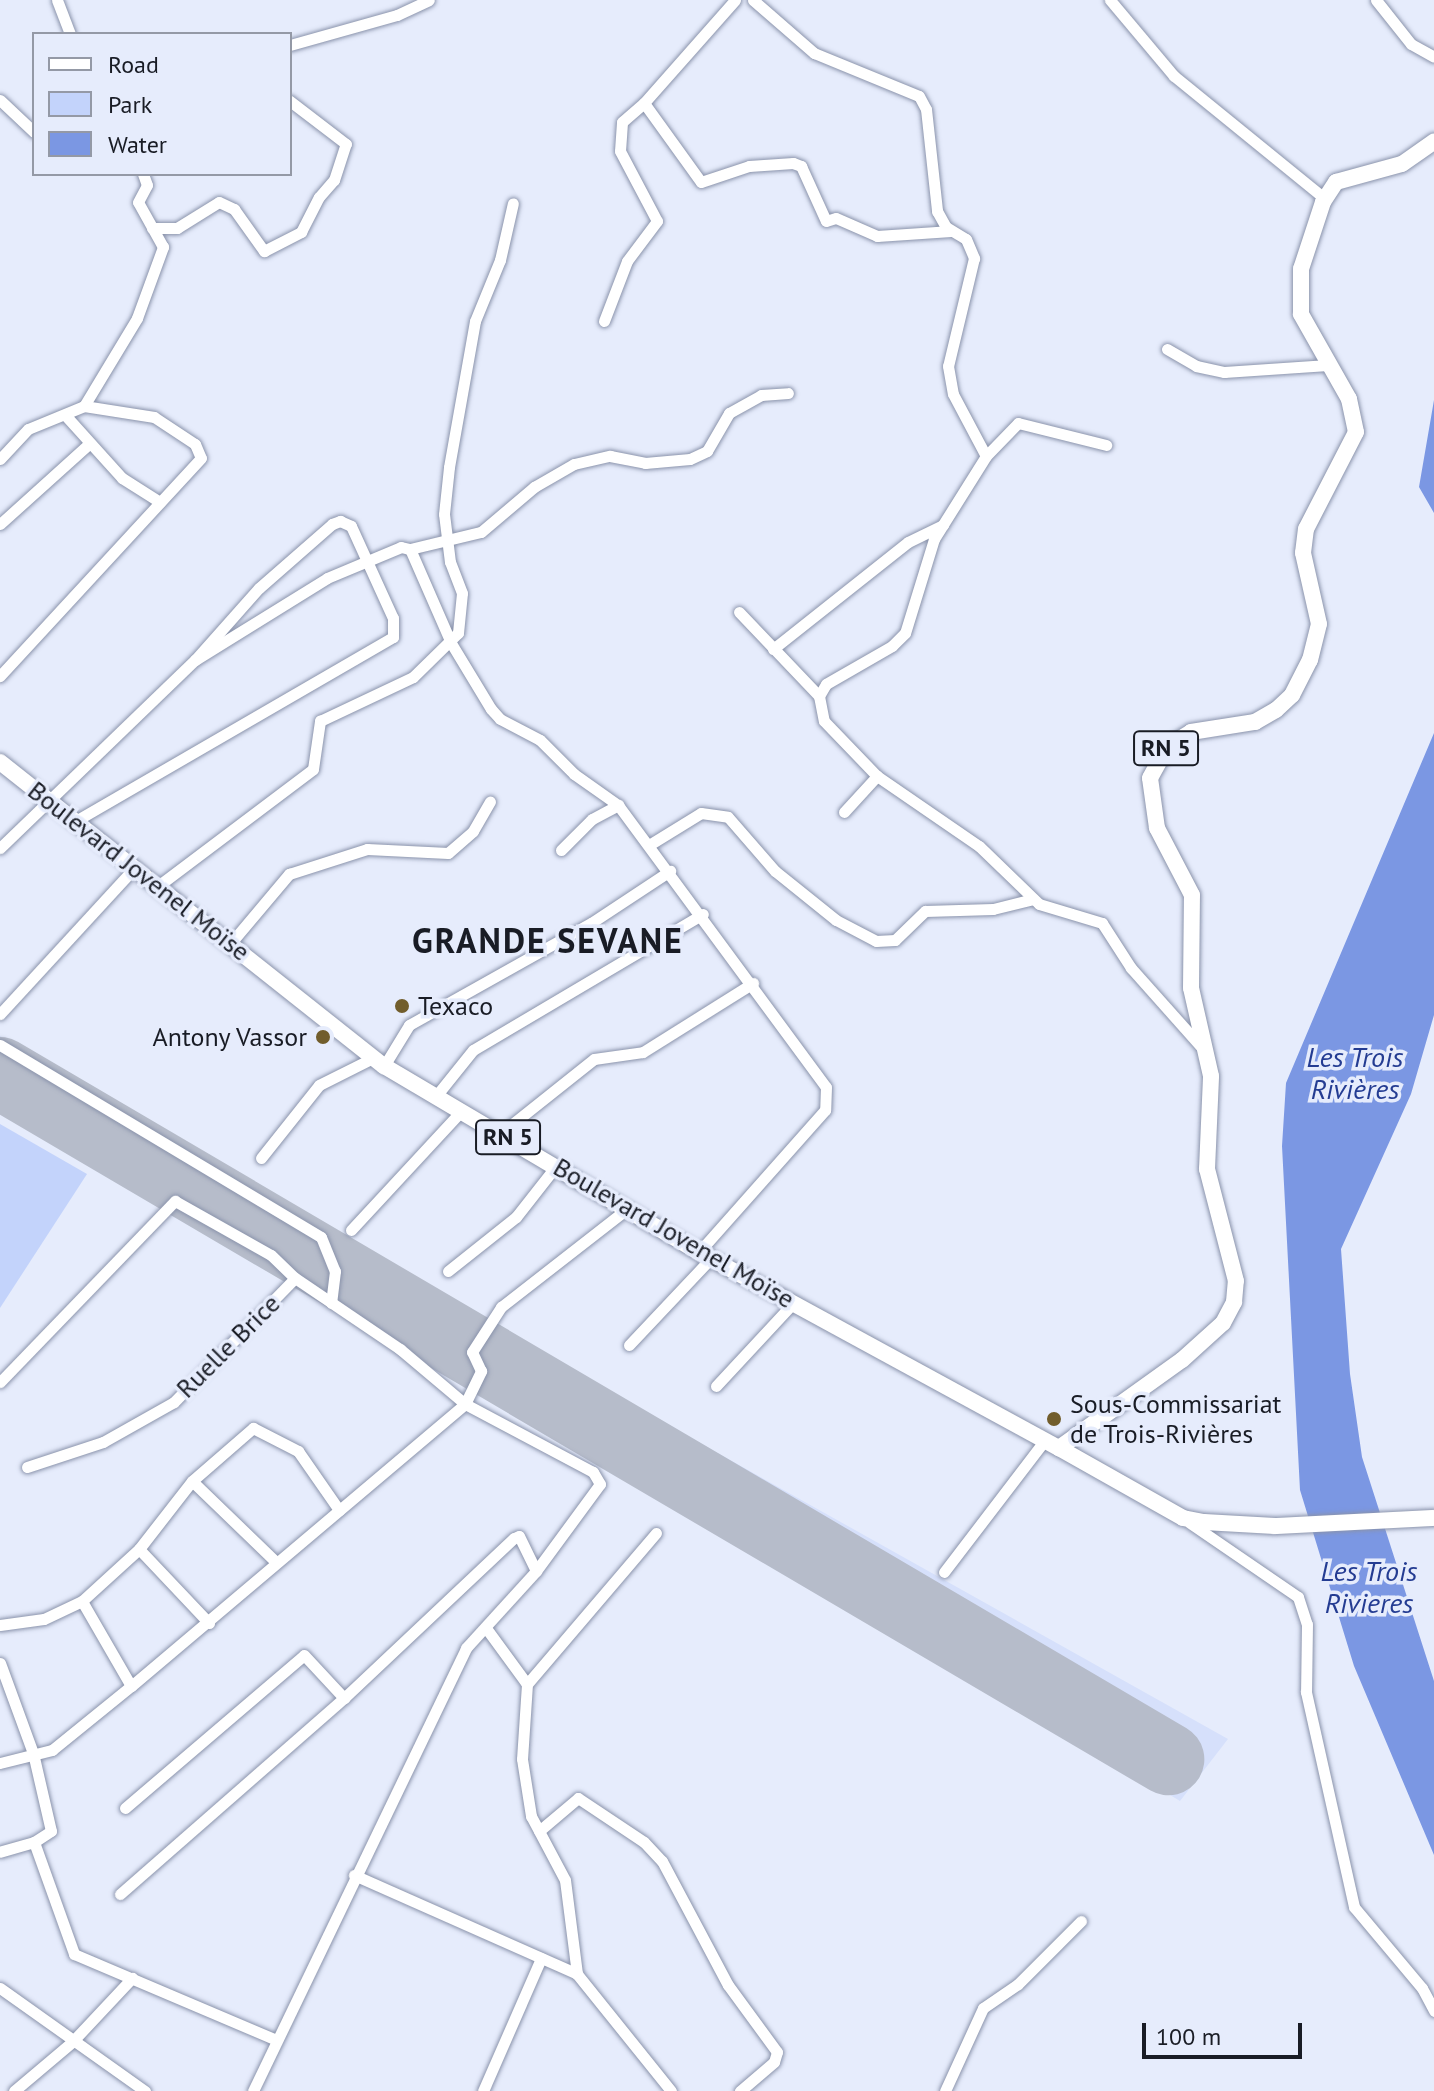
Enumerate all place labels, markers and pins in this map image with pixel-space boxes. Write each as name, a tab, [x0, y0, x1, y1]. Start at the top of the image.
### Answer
place label: Texaco	[418, 990, 493, 1022]
marker: Texaco	[393, 997, 411, 1015]
place label: Antony Vassor	[151, 1021, 307, 1053]
marker: Antony Vassor	[314, 1028, 332, 1046]
place label: Sous-Commissariat de Trois-Rivières	[1070, 1388, 1281, 1450]
marker: Sous-Commissariat de Trois-Rivières	[1045, 1410, 1063, 1428]

